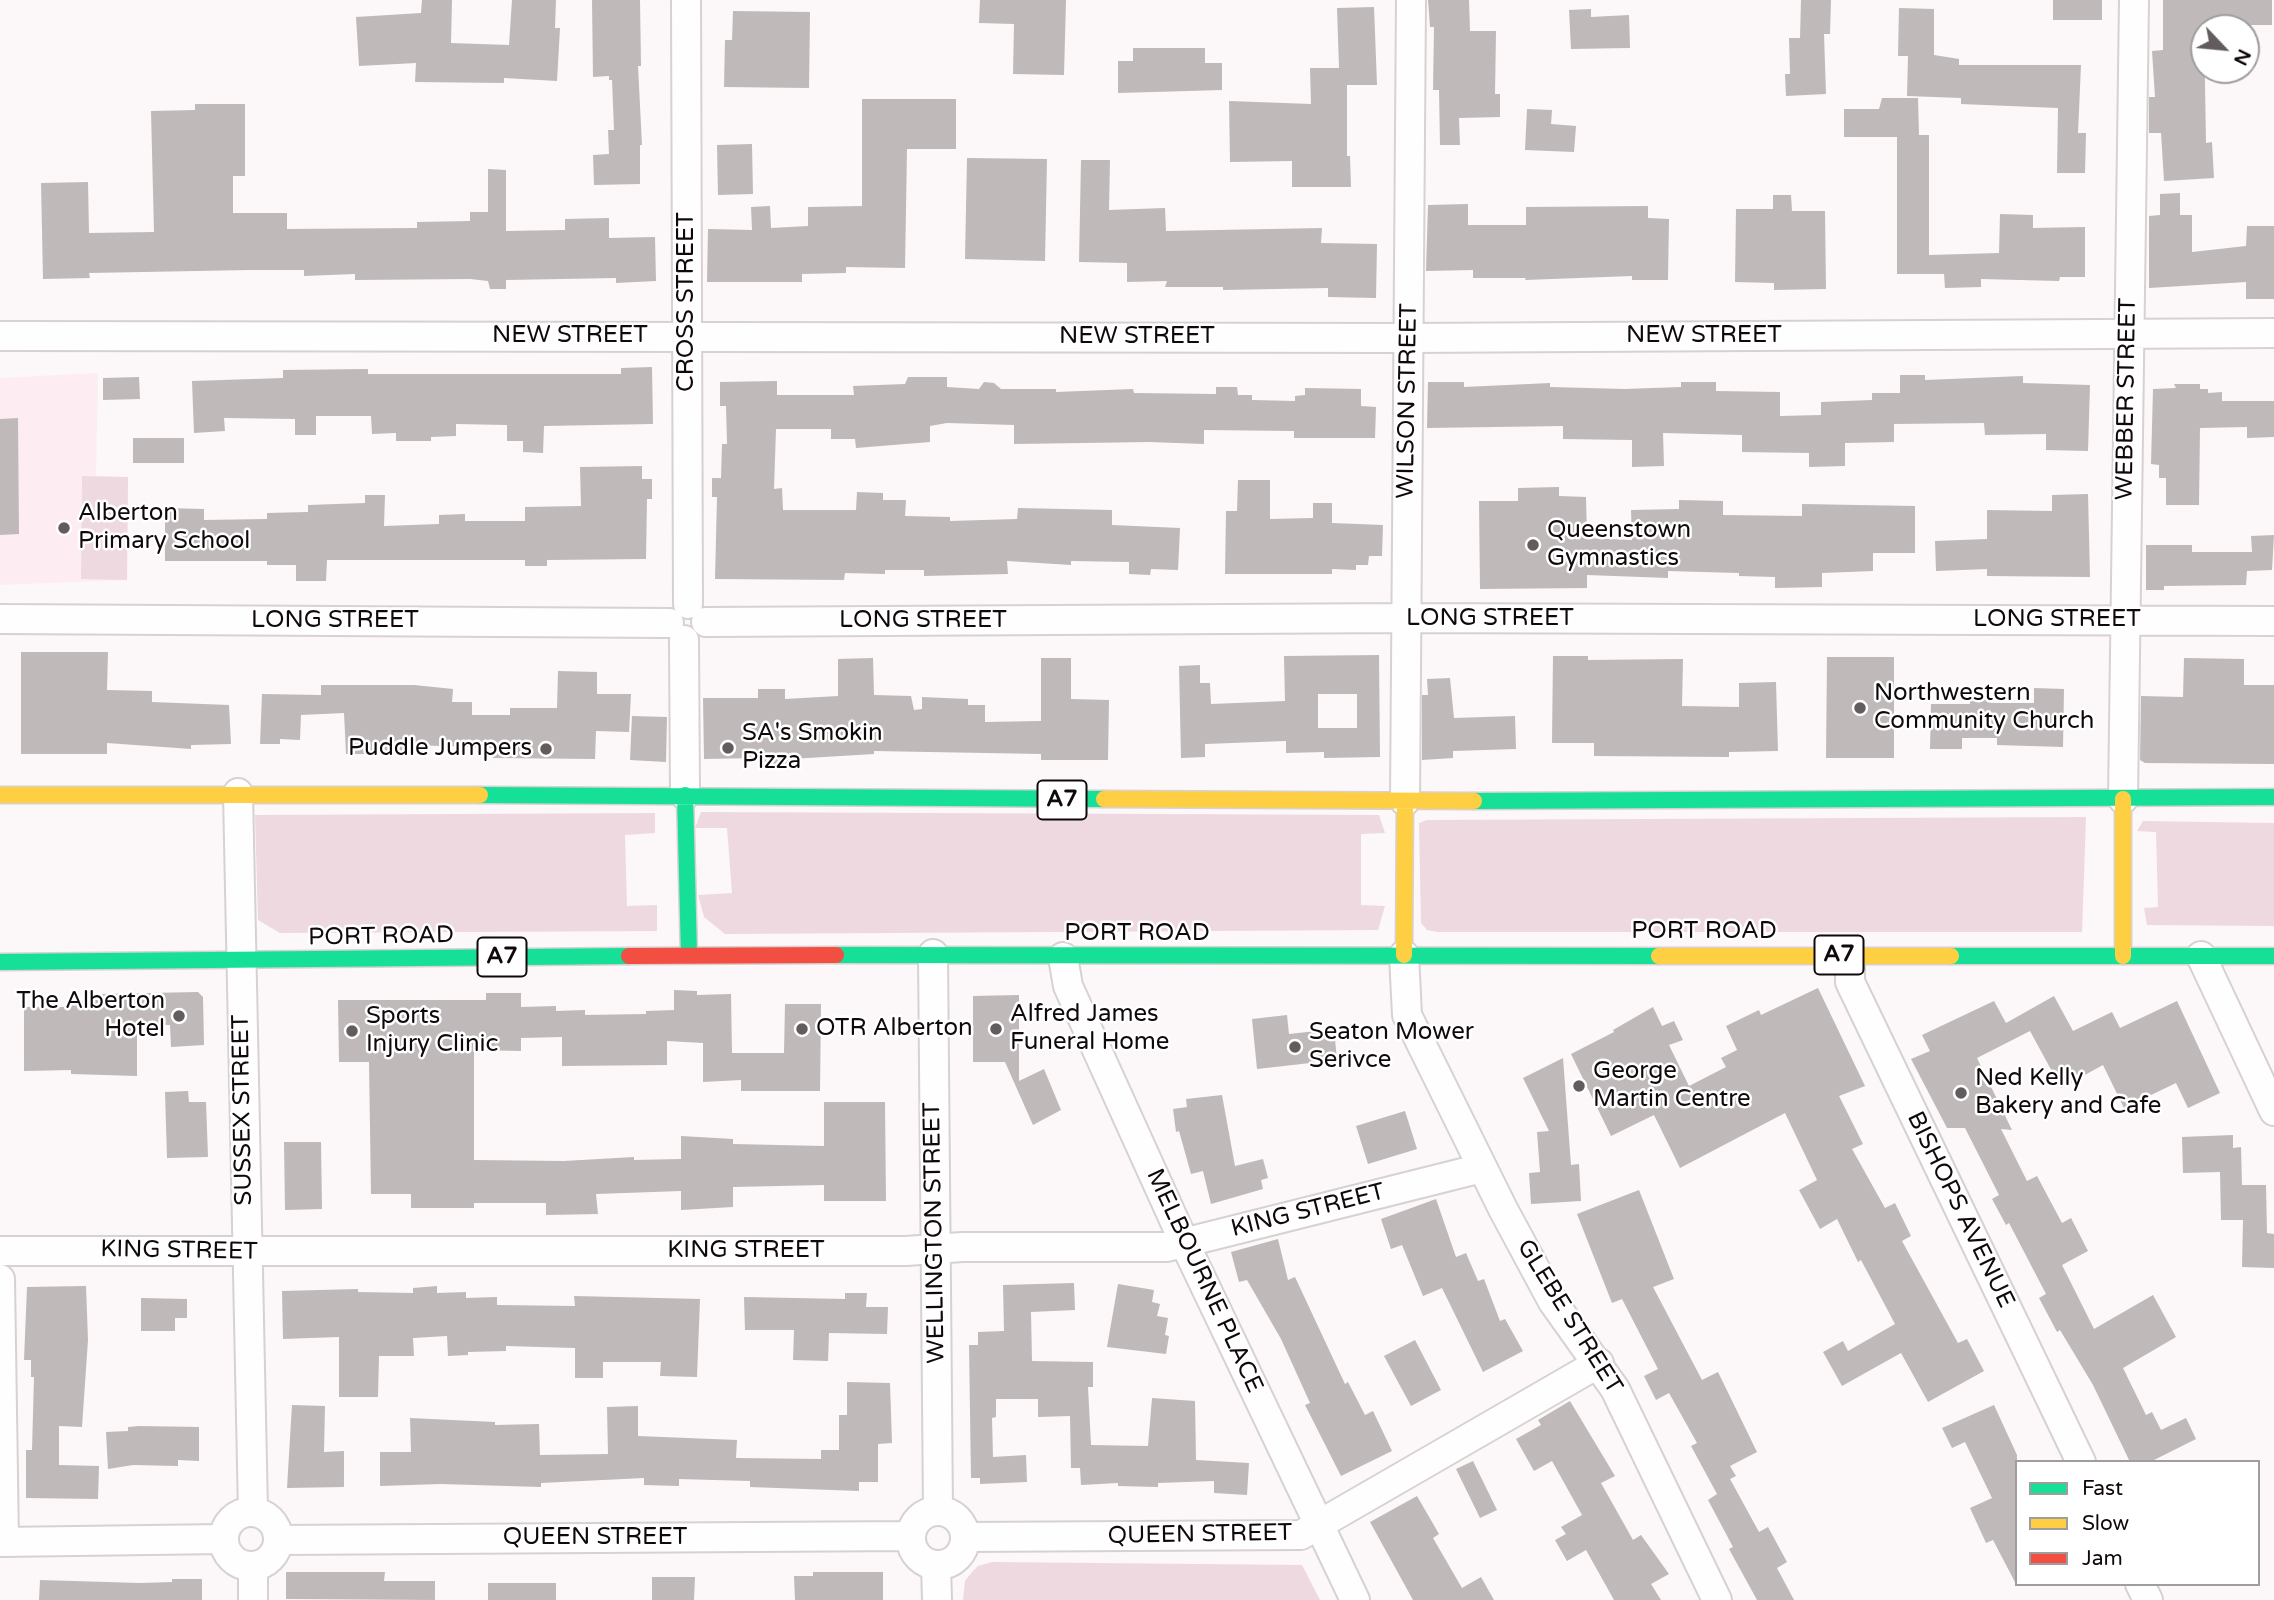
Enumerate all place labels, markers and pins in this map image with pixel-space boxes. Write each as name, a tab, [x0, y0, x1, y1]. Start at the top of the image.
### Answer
place label: Alberton Primary School	[78, 500, 250, 556]
place label: Queenstown Gymnastics	[1547, 517, 1691, 573]
marker: Alberton Primary School	[56, 520, 72, 536]
marker: Queenstown Gymnastics	[1525, 537, 1541, 553]
place label: Northwestern Community Church	[1874, 680, 2094, 736]
marker: Northwestern Community Church	[1852, 700, 1868, 716]
place label: SA's Smokin Pizza	[742, 720, 883, 776]
place label: Puddle Jumpers	[348, 735, 532, 763]
marker: SA's Smokin Pizza	[720, 740, 736, 756]
marker: Puddle Jumpers	[538, 741, 554, 757]
place label: The Alberton Hotel	[16, 988, 165, 1044]
place label: Alfred James Funeral Home	[1010, 1001, 1169, 1057]
place label: Sports Injury Clinic	[366, 1003, 498, 1059]
marker: The Alberton Hotel	[171, 1008, 187, 1024]
place label: OTR Alberton	[816, 1015, 973, 1043]
place label: Seaton Mower Serivce	[1309, 1019, 1474, 1075]
marker: OTR Alberton	[794, 1021, 810, 1037]
marker: Alfred James Funeral Home	[988, 1021, 1004, 1037]
marker: Sports Injury Clinic	[344, 1023, 360, 1039]
marker: Seaton Mower Serivce	[1287, 1039, 1303, 1055]
place label: George Martin Centre	[1593, 1058, 1751, 1114]
place label: Ned Kelly Bakery and Cafe	[1975, 1065, 2161, 1121]
marker: George Martin Centre	[1571, 1078, 1587, 1094]
marker: Ned Kelly Bakery and Cafe	[1953, 1085, 1969, 1101]

